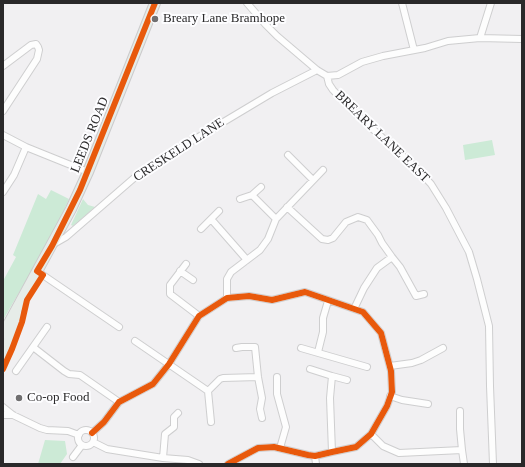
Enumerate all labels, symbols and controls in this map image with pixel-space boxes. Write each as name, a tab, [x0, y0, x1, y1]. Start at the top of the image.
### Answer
place label: Breary Lane Bramhope	[163, 11, 285, 27]
marker: Breary Lane Bramhope	[150, 14, 160, 24]
street label: BREARY LANE EAST	[331, 88, 433, 186]
street label: LEEDS ROAD	[68, 95, 112, 175]
street label: CRESKELD LANE	[131, 115, 227, 185]
place label: Co-op Food	[27, 390, 89, 406]
marker: Co-op Food	[14, 393, 24, 403]

